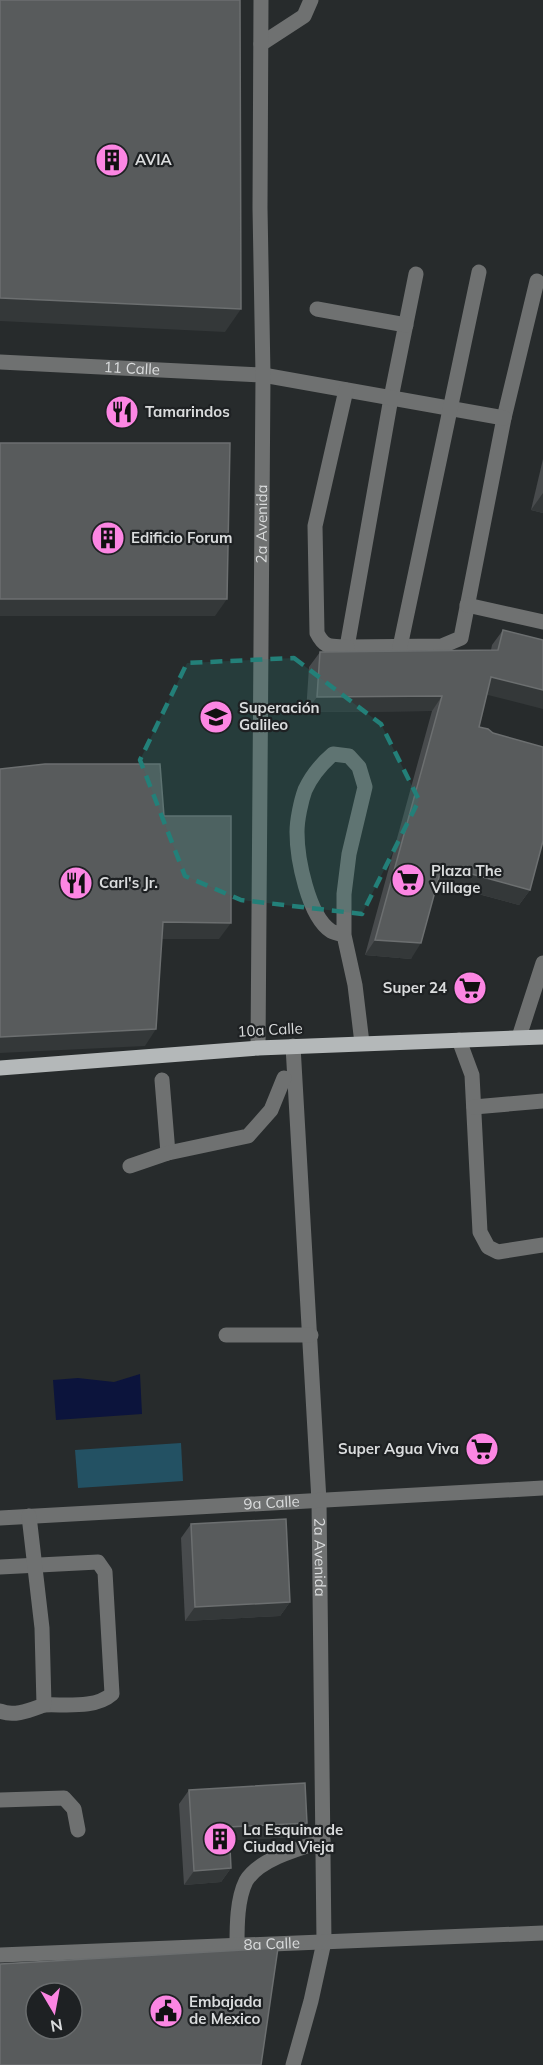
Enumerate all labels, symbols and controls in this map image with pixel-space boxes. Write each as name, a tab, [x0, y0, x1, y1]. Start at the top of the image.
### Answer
building icon: AVIA	[94, 142, 130, 178]
place label: AVIA	[135, 150, 172, 169]
street label: 11 Calle	[103, 357, 160, 379]
restaurant icon: Tamarindos	[104, 394, 140, 430]
place label: Tamarindos	[145, 402, 230, 421]
street label: 2a Avenida	[252, 484, 271, 564]
building icon: Edificio Forum	[90, 520, 126, 556]
place label: Edificio Forum	[131, 528, 232, 547]
place label: Superación Galileo	[239, 698, 320, 734]
school or university icon: Superación Galileo	[198, 699, 234, 735]
place label: Plaza The Village	[430, 861, 502, 897]
supermarket icon: Plaza The Village	[390, 862, 426, 898]
restaurant icon: Carl's Jr.	[58, 865, 94, 901]
place label: Carl's Jr.	[99, 873, 158, 892]
supermarket icon: Super 24	[452, 970, 488, 1006]
place label: Super 24	[383, 978, 447, 997]
street label: 10a Calle	[237, 1018, 303, 1041]
supermarket icon: Super Agua Viva	[464, 1431, 500, 1467]
place label: Super Agua Viva	[338, 1439, 459, 1458]
street label: 9a Calle	[243, 1491, 300, 1514]
street label: 2a Avenida	[310, 1518, 330, 1597]
place label: La Esquina de Ciudad Vieja	[243, 1820, 343, 1856]
building icon: La Esquina de Ciudad Vieja	[202, 1821, 238, 1857]
street label: 8a Calle	[243, 1933, 300, 1954]
north arrow	[24, 1981, 84, 2041]
place label: Embajada de Mexico	[189, 1992, 262, 2028]
public building icon: Embajada de Mexico	[148, 1993, 184, 2029]
text: N	[49, 2015, 64, 2037]

